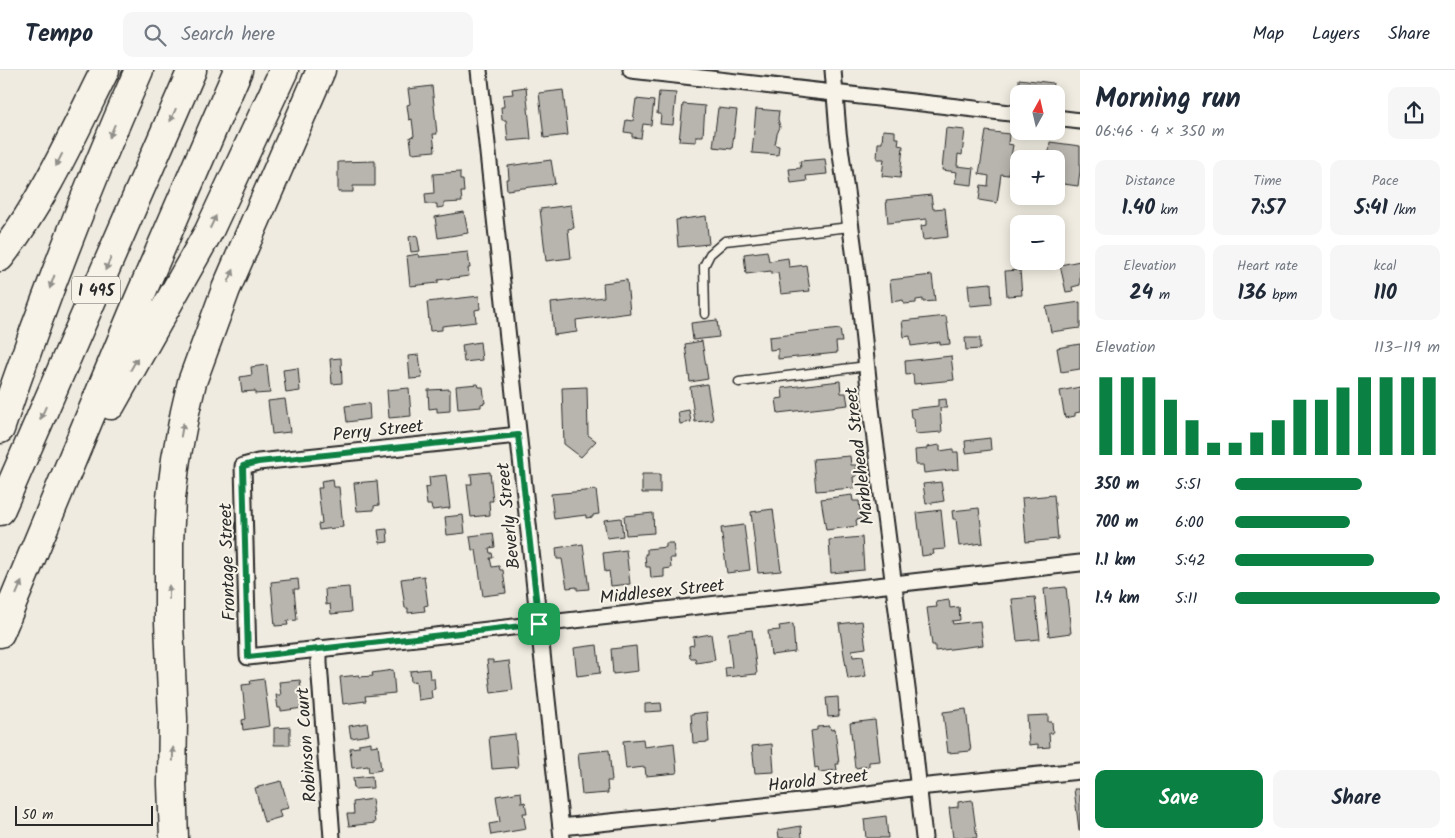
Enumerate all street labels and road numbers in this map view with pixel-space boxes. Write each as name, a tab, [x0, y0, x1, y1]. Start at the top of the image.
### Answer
road number: I 495	[72, 276, 120, 304]
street label: Marblehead Street	[838, 384, 883, 526]
street label: Perry Street	[331, 412, 426, 451]
street label: Beverly Street	[489, 460, 530, 571]
street label: Frontage Street	[212, 501, 245, 621]
street label: Middlesex Street	[598, 571, 727, 613]
street label: Robinson Court	[289, 685, 326, 803]
street label: Harold Street	[766, 762, 871, 801]

